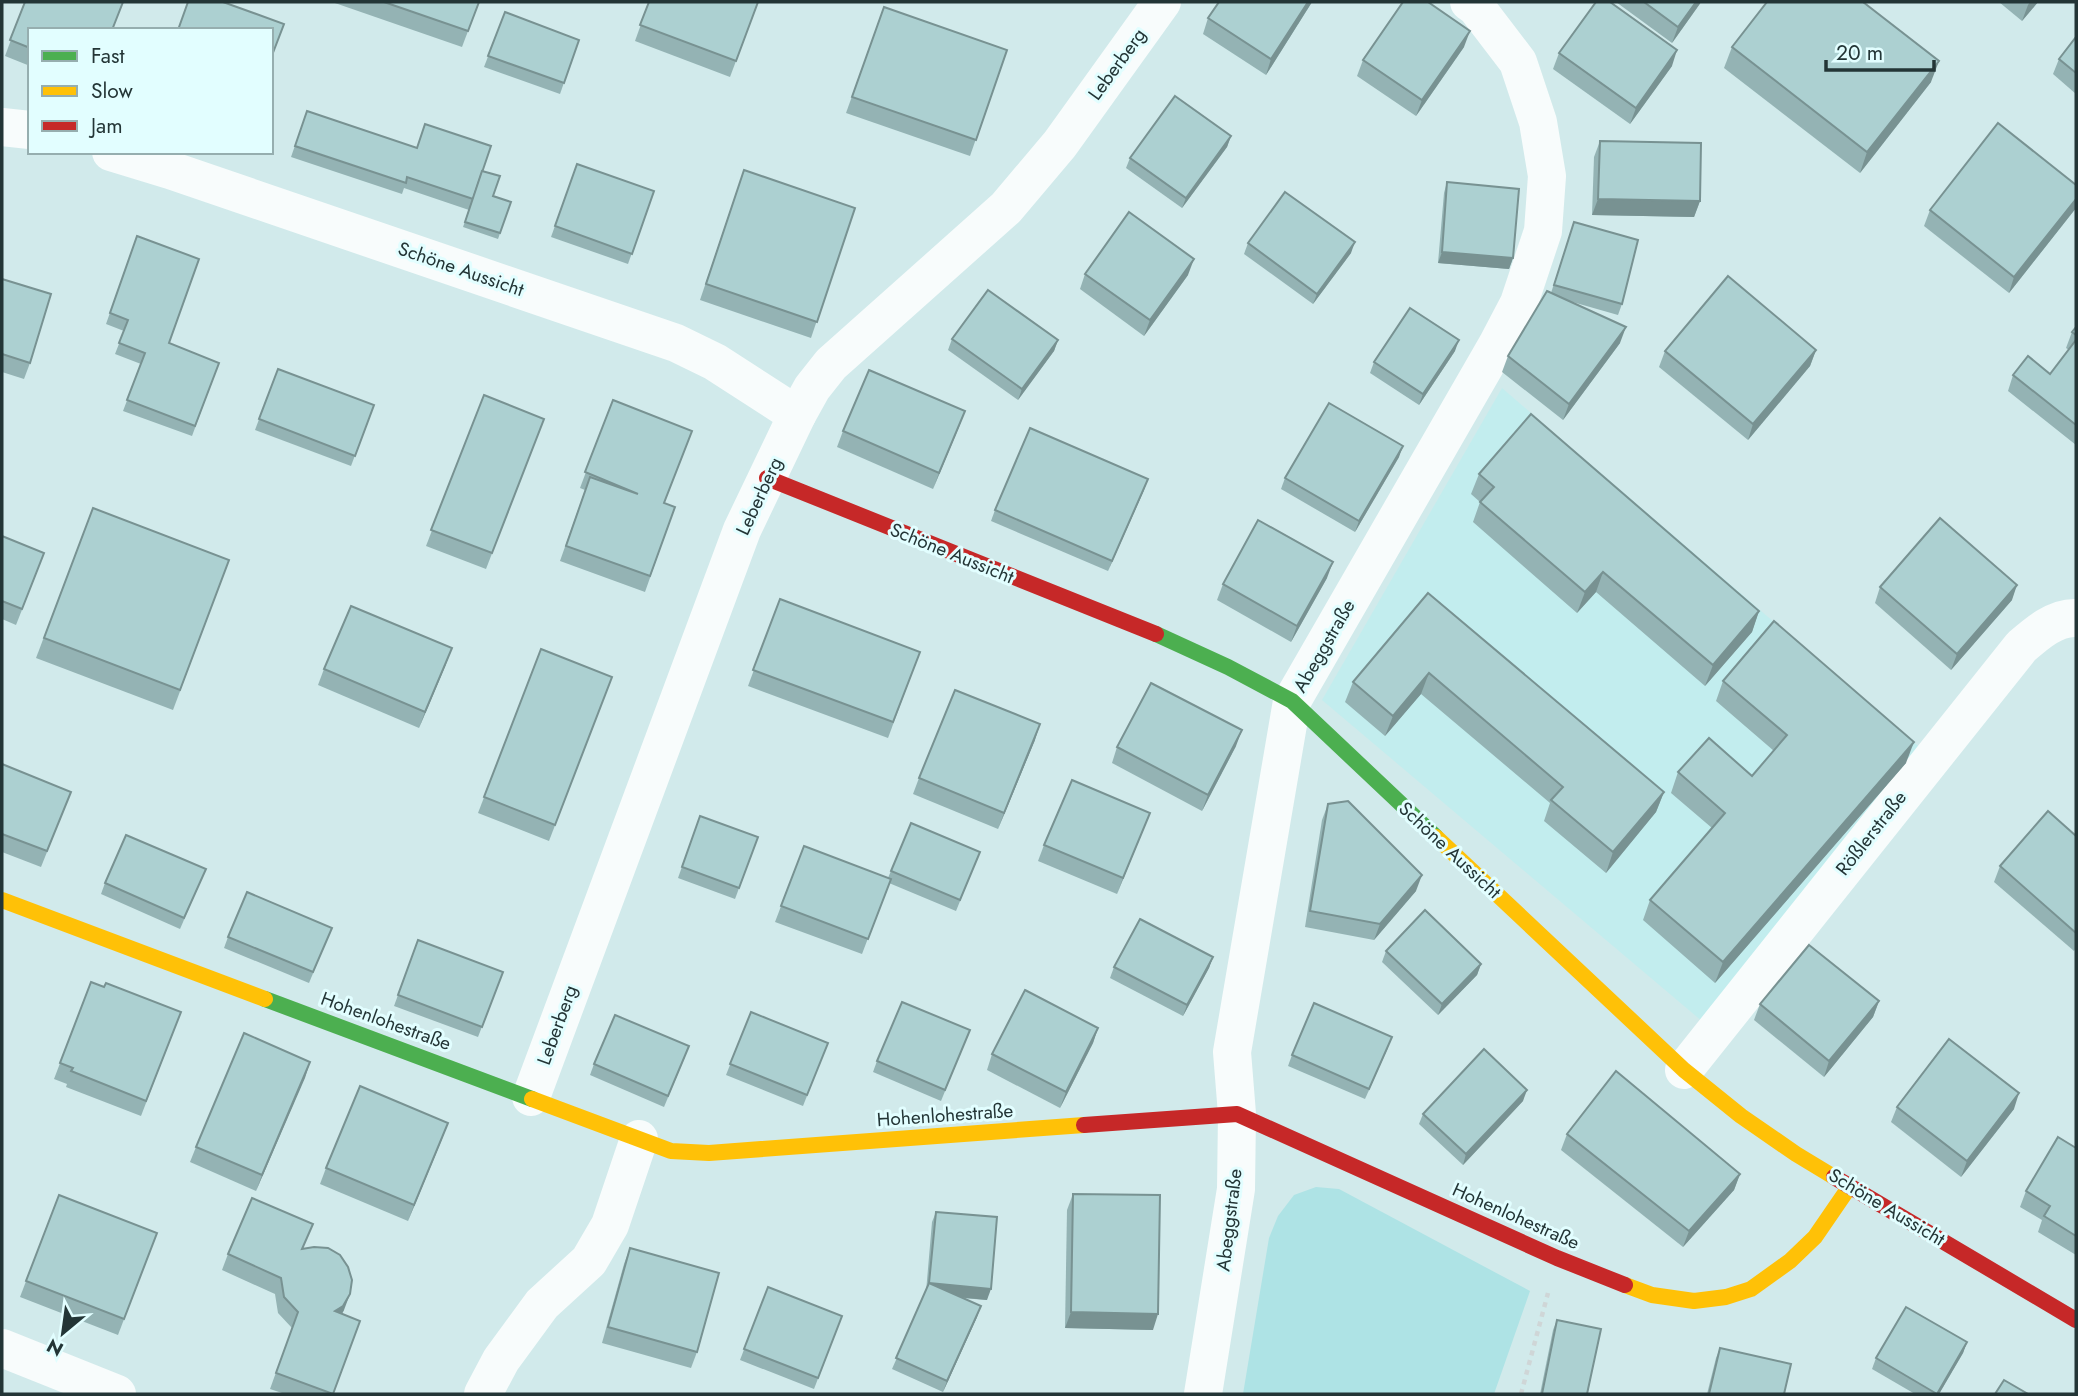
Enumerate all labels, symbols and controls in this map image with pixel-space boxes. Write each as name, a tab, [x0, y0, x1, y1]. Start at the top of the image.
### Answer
street label: Leberberg	[1082, 22, 1152, 106]
legend	[28, 28, 273, 154]
scale bar	[1826, 28, 1934, 72]
text: 20 m	[1836, 38, 1883, 68]
text: Fast	[91, 41, 124, 71]
text: Slow	[91, 76, 133, 106]
text: Jam	[88, 111, 123, 141]
street label: Schöne Aussicht	[395, 235, 528, 303]
street label: Leberberg	[729, 453, 789, 539]
street label: Schöne Aussicht	[886, 516, 1018, 590]
street label: Abeggstraße	[1287, 594, 1362, 697]
street label: Rößlerstraße	[1829, 785, 1913, 881]
street label: Schöne Aussicht	[1393, 795, 1508, 905]
street label: Leberberg	[530, 981, 584, 1069]
street label: Hohenlohestraße	[317, 985, 455, 1057]
street label: Hohenlohestraße	[876, 1097, 1014, 1133]
street label: Schöne Aussicht	[1824, 1162, 1951, 1253]
street label: Abeggstraße	[1209, 1167, 1249, 1273]
street label: Hohenlohestraße	[1448, 1176, 1584, 1256]
north arrow	[28, 1298, 98, 1368]
text: N	[42, 1332, 68, 1363]

